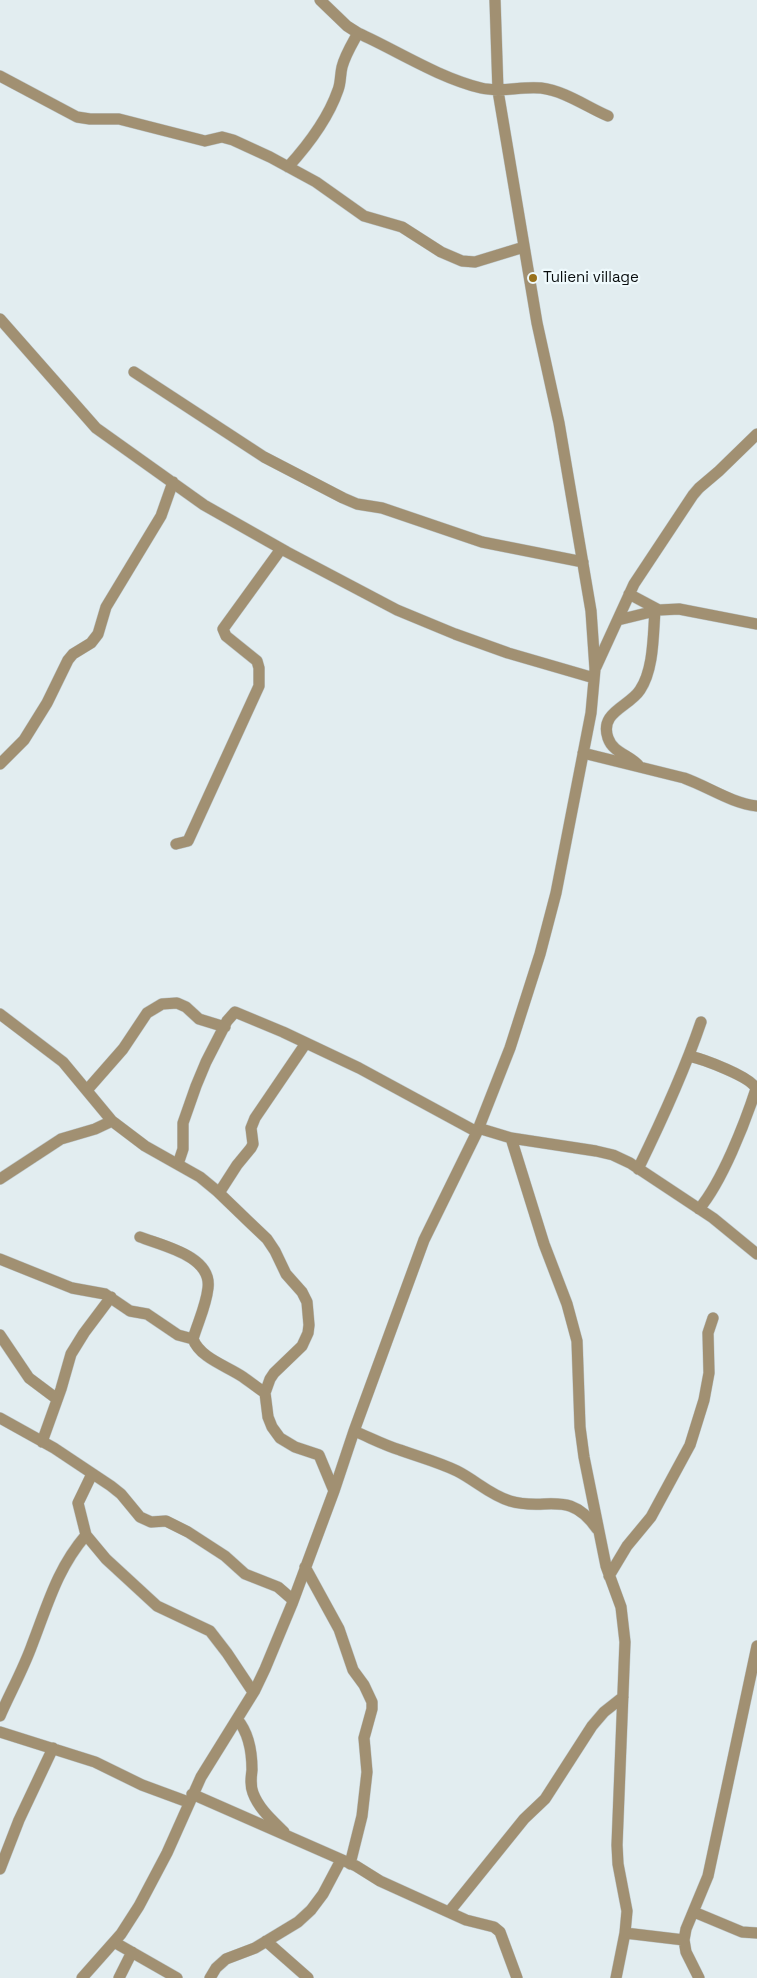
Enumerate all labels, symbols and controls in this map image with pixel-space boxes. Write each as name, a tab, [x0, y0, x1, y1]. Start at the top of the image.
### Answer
place label: Tulieni village	[543, 269, 639, 287]
marker: Tulieni village	[527, 272, 539, 284]

